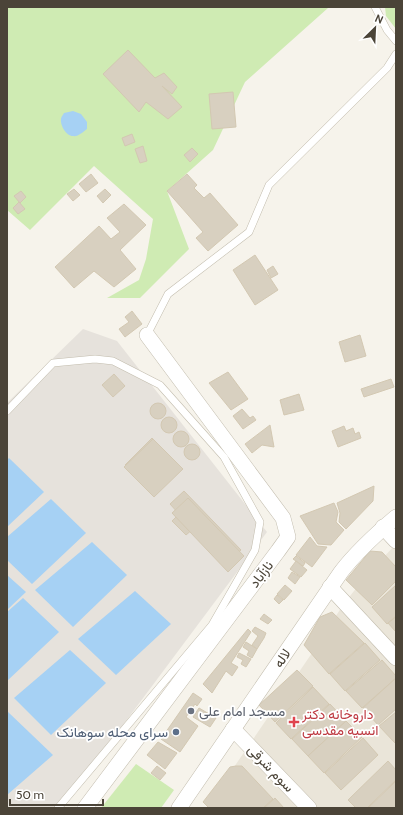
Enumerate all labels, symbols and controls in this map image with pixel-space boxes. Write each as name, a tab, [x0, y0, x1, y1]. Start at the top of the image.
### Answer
north arrow	[355, 8, 395, 48]
text: N	[373, 11, 385, 27]
street label: نازآباد	[245, 557, 277, 591]
street label: لاله	[269, 645, 295, 671]
place label: مسجد امام علی	[199, 702, 285, 720]
place label: داروخانه دکتر انسیه مقدسی	[301, 705, 379, 739]
marker: مسجد امام علی	[186, 706, 196, 716]
marker: داروخانه دکتر انسیه مقدسی	[289, 717, 299, 727]
place label: سرای محله سوهانک	[57, 723, 168, 741]
marker: سرای محله سوهانک	[171, 727, 181, 737]
street label: سوم شرقی	[244, 740, 298, 796]
scale bar	[10, 781, 103, 807]
text: 50 m	[16, 787, 44, 802]

